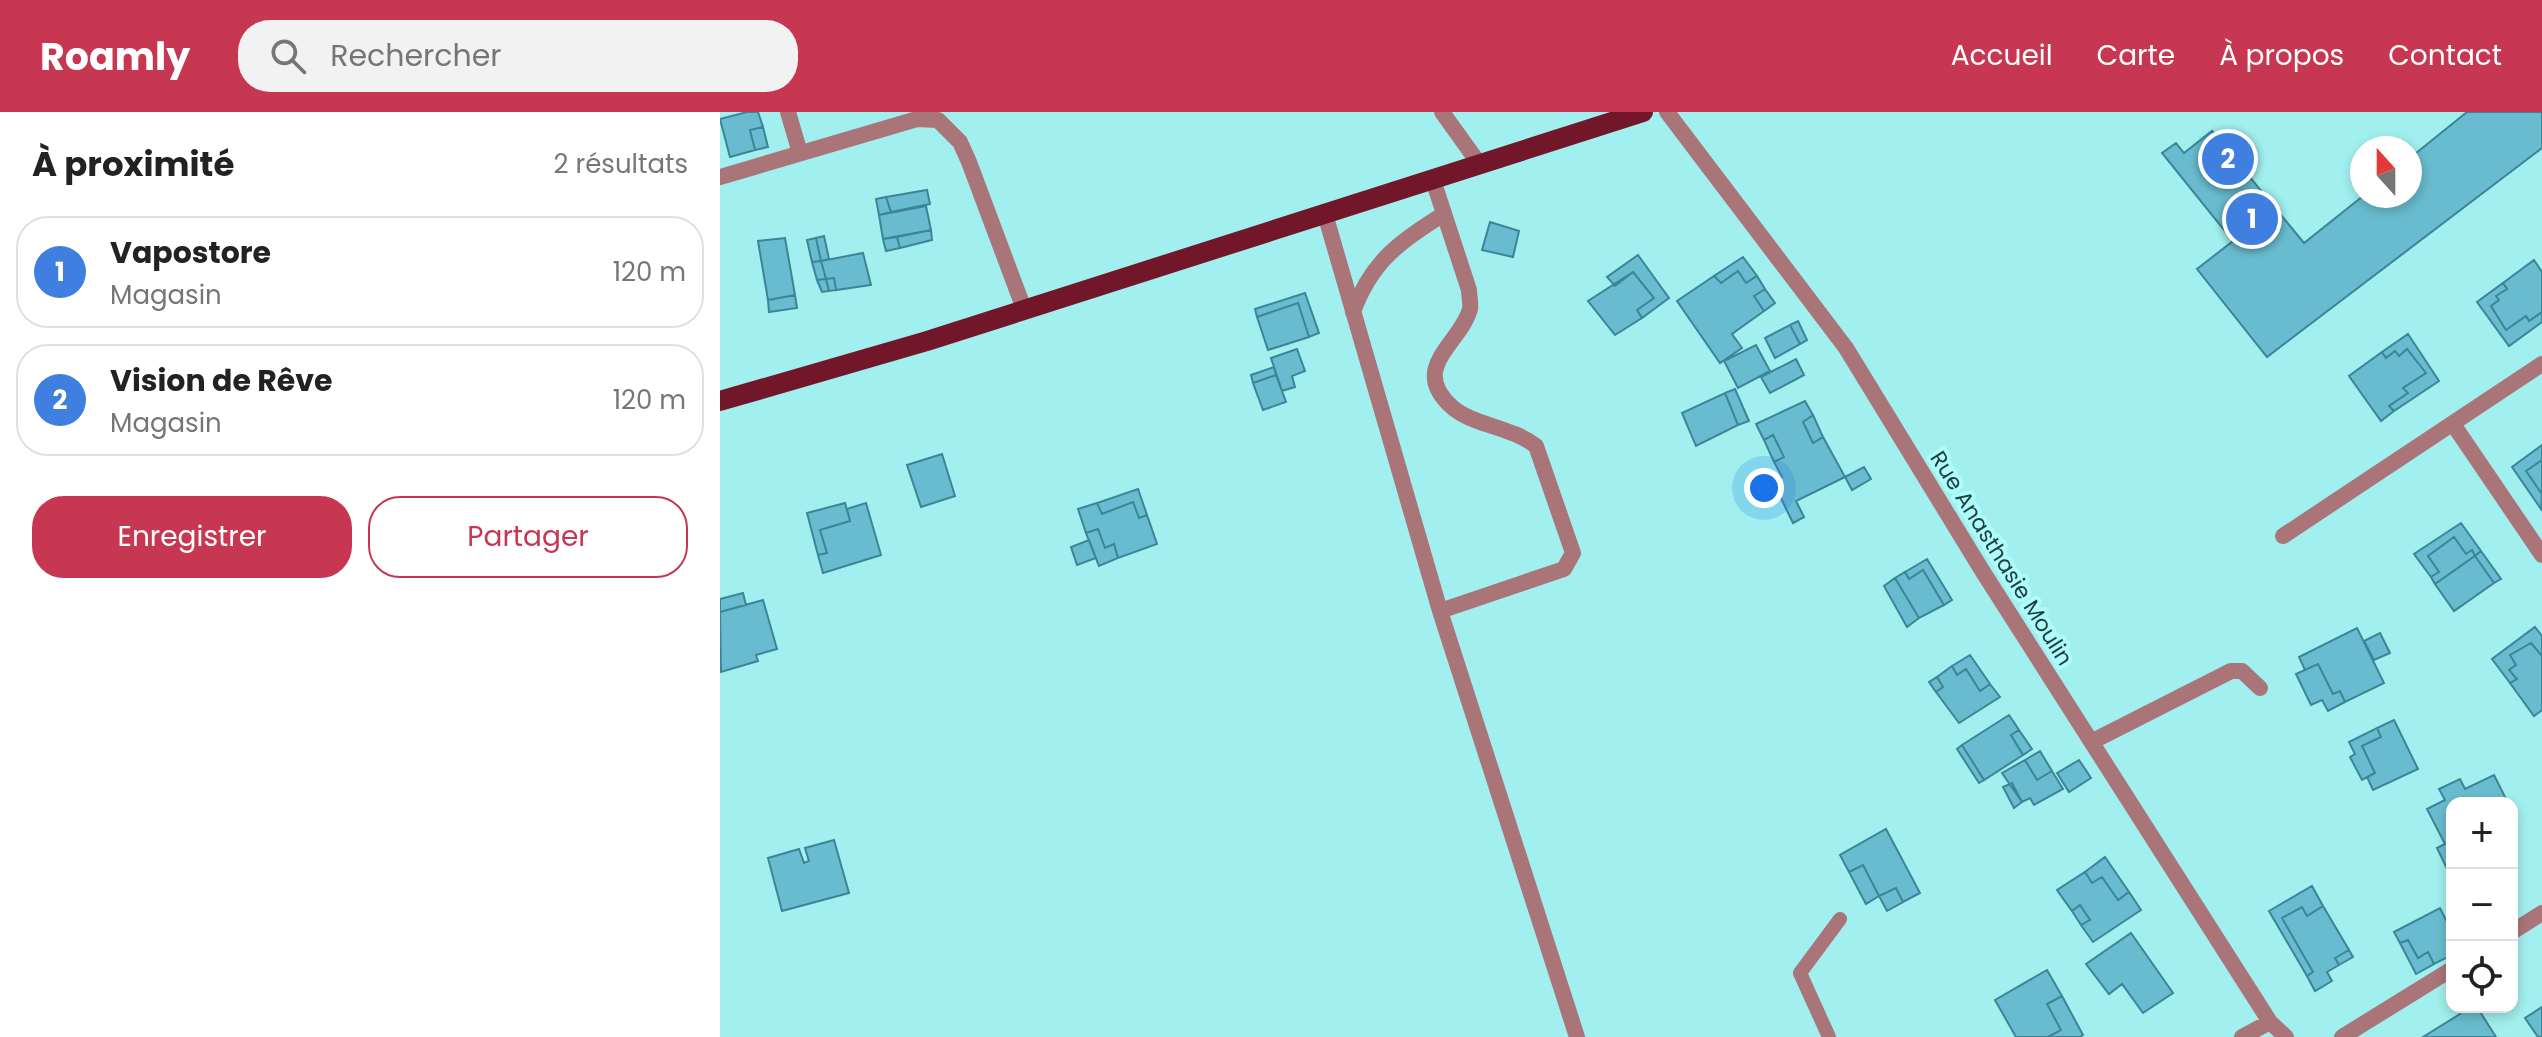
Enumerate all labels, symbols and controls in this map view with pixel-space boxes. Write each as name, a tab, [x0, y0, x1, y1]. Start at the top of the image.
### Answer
search box	[238, 20, 798, 92]
text: Roamly	[40, 30, 190, 83]
icon: search	[266, 34, 310, 78]
text: Rechercher	[330, 34, 502, 77]
text: Accueil	[1951, 36, 2053, 75]
text: Carte	[2097, 36, 2175, 75]
text: À propos	[2219, 36, 2344, 75]
text: Contact	[2388, 36, 2502, 75]
pin: 2	[2202, 129, 2254, 189]
north arrow	[2350, 136, 2422, 208]
text: À proximité	[32, 140, 234, 188]
text: 2 résultats	[554, 146, 688, 182]
pin: 1	[2226, 189, 2278, 249]
text: Vapostore	[110, 231, 271, 274]
text: 1	[55, 254, 65, 290]
text: 120 m	[613, 254, 686, 290]
text: Magasin	[110, 277, 222, 313]
text: Vision de Rêve	[110, 359, 333, 402]
text: 2	[53, 382, 67, 418]
text: 120 m	[613, 382, 686, 418]
text: Magasin	[110, 405, 222, 441]
street label: Rue Anasthasie Moulin	[1923, 445, 2080, 671]
your location	[1744, 468, 1784, 508]
button: Enregistrer	[32, 496, 352, 578]
button: Partager	[368, 496, 688, 578]
map controls	[2446, 797, 2518, 1013]
button: +	[2446, 797, 2518, 869]
button: −	[2446, 869, 2518, 941]
button: locate	[2446, 941, 2518, 1013]

